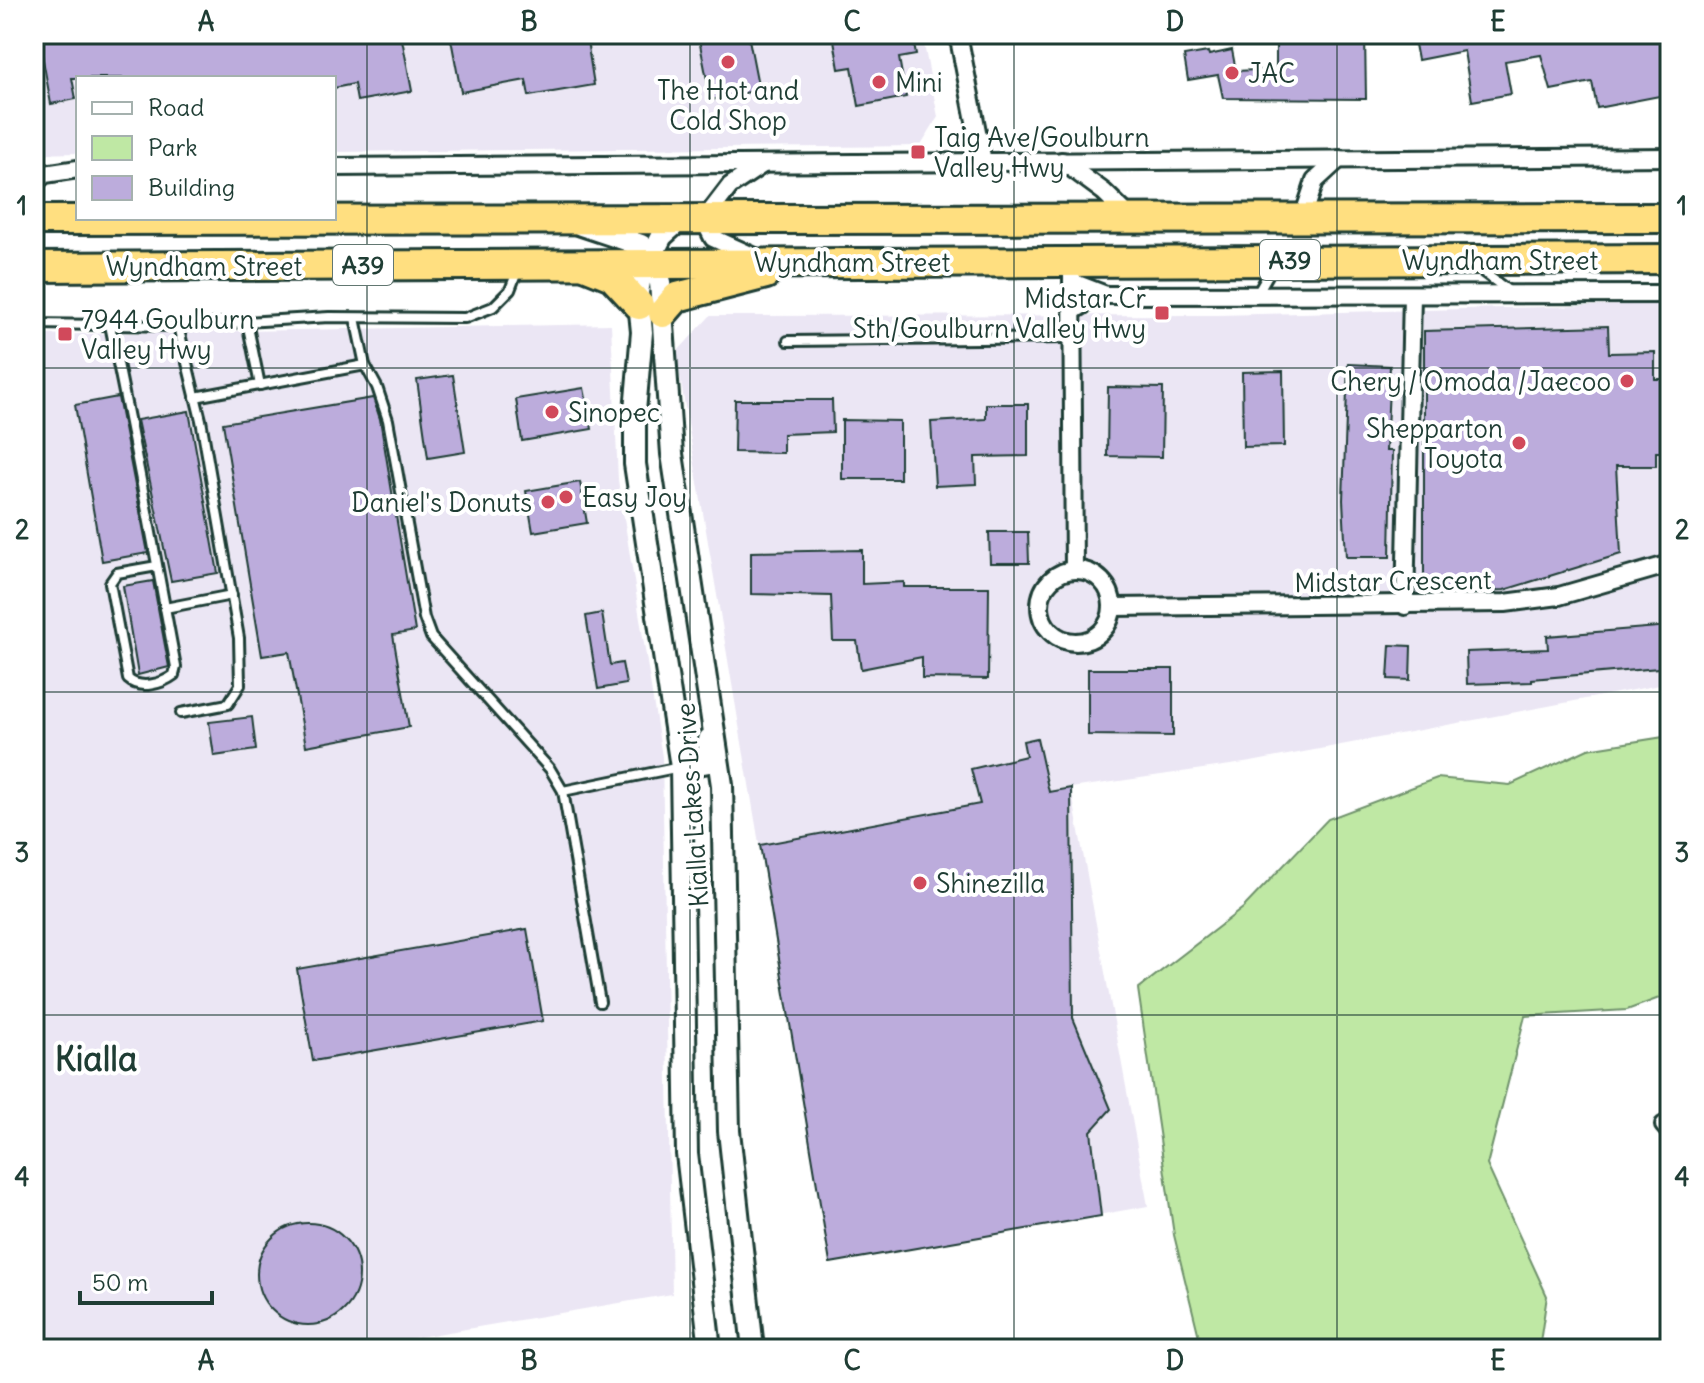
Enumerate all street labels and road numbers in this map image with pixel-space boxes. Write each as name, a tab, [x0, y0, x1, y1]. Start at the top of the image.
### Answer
road number: A39	[1260, 240, 1320, 280]
street label: Wyndham Street	[1402, 244, 1598, 277]
road number: A39	[333, 245, 393, 285]
street label: Wyndham Street	[754, 246, 950, 279]
street label: Wyndham Street	[106, 250, 302, 283]
street label: Midstar Crescent	[1294, 563, 1492, 599]
street label: Kialla Lakes Drive	[668, 702, 716, 908]

